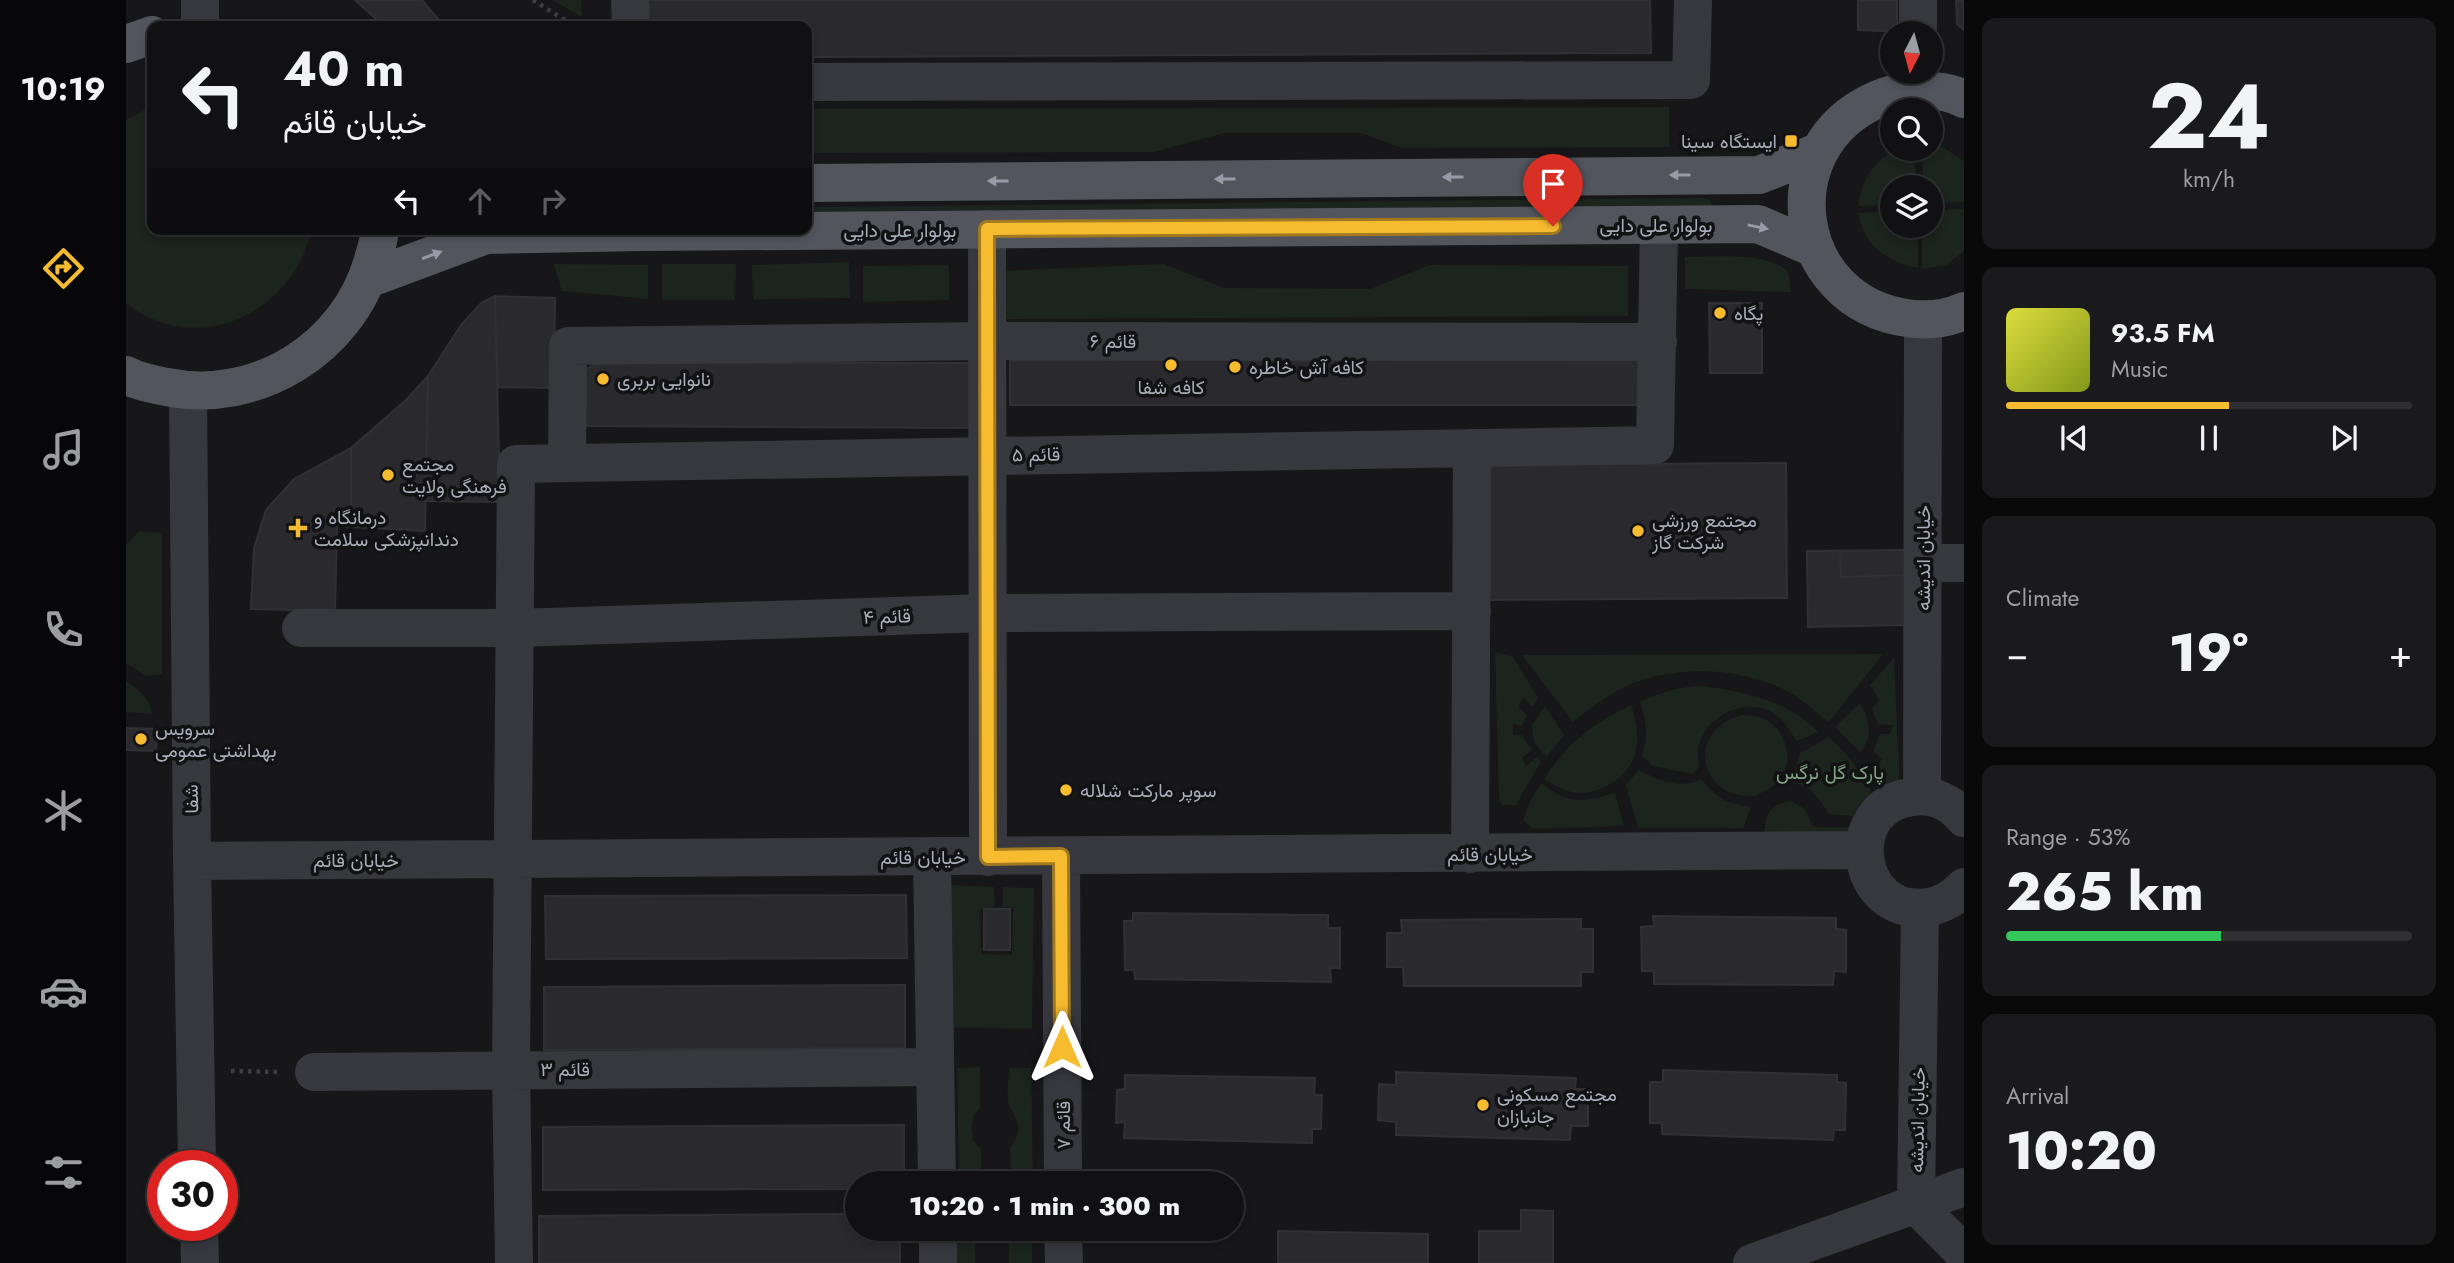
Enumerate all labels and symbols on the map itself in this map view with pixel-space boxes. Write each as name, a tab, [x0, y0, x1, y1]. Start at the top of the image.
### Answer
north arrow	[1880, 21, 1942, 84]
place label: ایستگاه سینا	[1681, 128, 1777, 155]
marker: ایستگاه سینا	[1783, 133, 1799, 149]
pin	[1523, 154, 1583, 226]
one-way arrow	[1669, 170, 1691, 181]
one-way arrow	[1441, 171, 1463, 183]
one-way arrow	[1214, 173, 1236, 185]
one-way arrow	[986, 175, 1008, 187]
street label: بولوار علی دایی	[1600, 212, 1712, 239]
street label: بولوار علی دایی	[844, 217, 956, 244]
one-way arrow	[1747, 221, 1769, 232]
one-way arrow	[421, 250, 442, 261]
place label: پگاه	[1734, 300, 1763, 327]
marker: پگاه	[1712, 305, 1728, 321]
street label: قائم ۶	[1090, 328, 1136, 355]
place label: کافه آش خاطره	[1249, 354, 1364, 381]
marker: کافه شفا	[1163, 357, 1179, 373]
marker: کافه آش خاطره	[1227, 359, 1243, 375]
place label: نانوایی بربری	[617, 366, 711, 393]
marker: نانوایی بربری	[595, 371, 611, 387]
place label: کافه شفا	[1137, 374, 1205, 401]
street label: قائم ۵	[1012, 441, 1060, 468]
place label: مجتمع فرهنگی ولایت	[402, 451, 507, 500]
marker: مجتمع فرهنگی ولایت	[380, 467, 396, 483]
place label: درمانگاه و دندانپزشکی سلامت	[314, 504, 459, 553]
street label: خیابان اندیشه	[1910, 505, 1937, 611]
place label: مجتمع ورزشی شرکت گاز	[1651, 507, 1757, 556]
marker: درمانگاه و دندانپزشکی سلامت	[288, 518, 308, 538]
marker: مجتمع ورزشی شرکت گاز	[1630, 523, 1646, 539]
street label: قائم ۴	[863, 602, 912, 631]
place label: سرویس بهداشتی عمومی	[155, 715, 276, 764]
marker: سرویس بهداشتی عمومی	[133, 731, 149, 747]
park label: پارک گل نرگس	[1776, 759, 1884, 786]
place label: سوپر مارکت شلاله	[1080, 777, 1216, 804]
marker: سوپر مارکت شلاله	[1058, 782, 1074, 798]
street label: شفا	[178, 784, 205, 814]
street label: خیابان قائم	[1447, 841, 1533, 868]
street label: خیابان قائم	[880, 844, 966, 871]
street label: خیابان قائم	[313, 847, 399, 874]
position arrow	[1025, 1010, 1099, 1084]
street label: قائم ۳	[540, 1056, 590, 1083]
street label: خیابان اندیشه	[1903, 1067, 1932, 1173]
place label: مجتمع مسکونی جانبازان	[1497, 1081, 1617, 1130]
marker: مجتمع مسکونی جانبازان	[1475, 1097, 1491, 1113]
street label: قائم ۷	[1050, 1101, 1077, 1149]
speed limit sign: 30	[147, 1150, 238, 1241]

